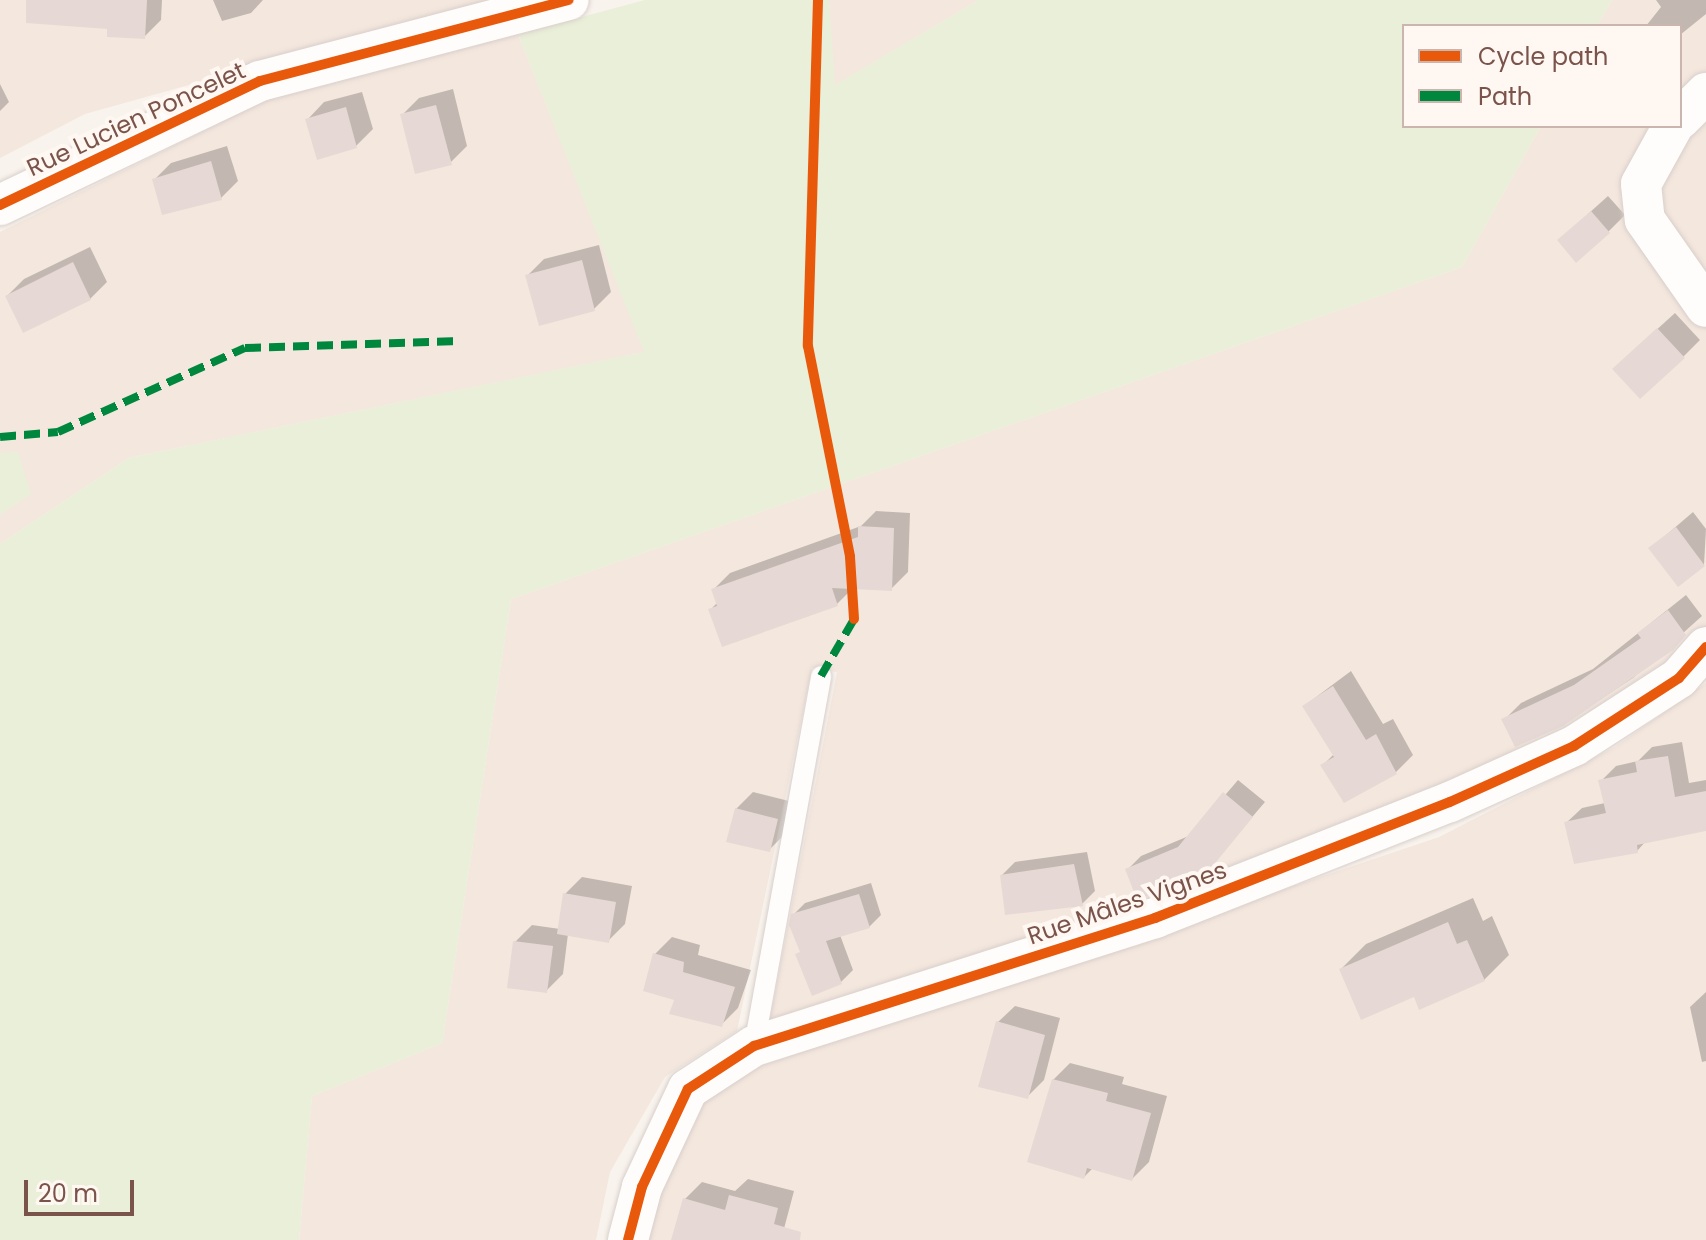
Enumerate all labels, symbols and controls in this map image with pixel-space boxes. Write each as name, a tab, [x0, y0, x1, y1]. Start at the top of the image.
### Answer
legend	[1402, 24, 1682, 128]
text: Cycle path	[1478, 40, 1608, 73]
street label: Rue Lucien Poncelet	[22, 56, 250, 182]
text: Path	[1478, 80, 1532, 113]
street label: Rue Mâles Vignes	[1024, 855, 1230, 951]
scale bar	[28, 1164, 138, 1214]
text: 20 m	[38, 1177, 98, 1210]

